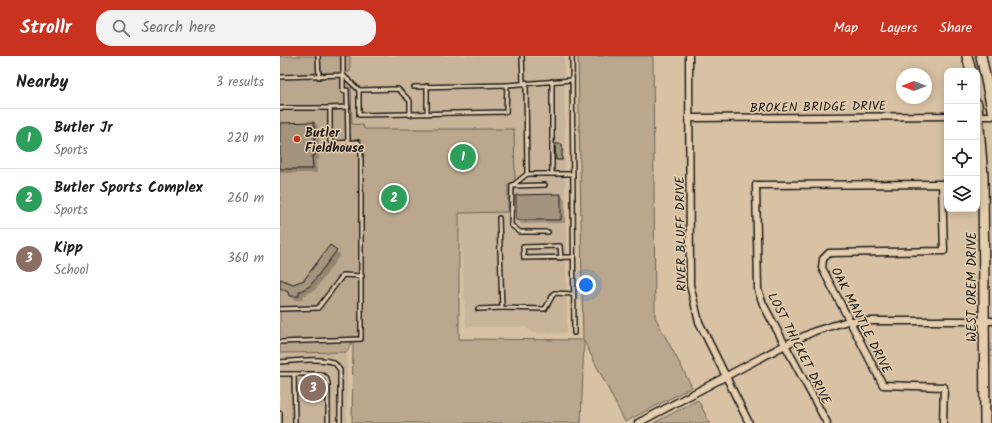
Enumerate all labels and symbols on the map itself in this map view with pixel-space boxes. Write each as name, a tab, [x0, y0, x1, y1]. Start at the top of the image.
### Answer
north arrow	[896, 68, 932, 104]
street label: BROKEN BRIDGE DRIVE	[749, 96, 887, 119]
place label: Butler Fieldhouse	[305, 123, 365, 159]
marker: Butler Fieldhouse	[292, 134, 302, 144]
pin: 1	[450, 142, 476, 172]
street label: RIVER BLUFF DRIVE	[670, 176, 693, 292]
pin: 2	[381, 183, 407, 213]
street label: WEST OREM DRIVE	[962, 232, 983, 342]
street label: OAK MANTLE DRIVE	[825, 264, 897, 378]
your location	[576, 275, 596, 295]
street label: LOST THICKET DRIVE	[761, 289, 836, 409]
pin: 3	[300, 373, 326, 403]

